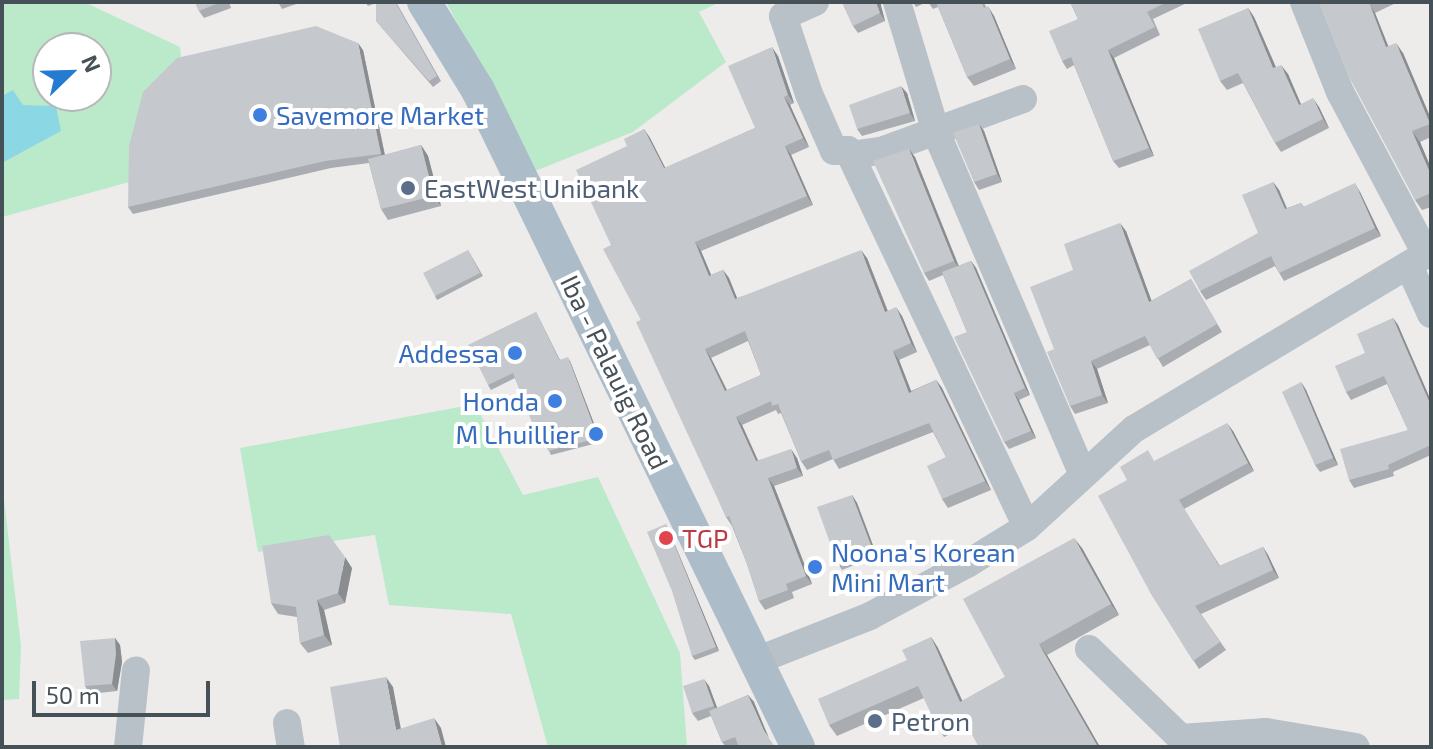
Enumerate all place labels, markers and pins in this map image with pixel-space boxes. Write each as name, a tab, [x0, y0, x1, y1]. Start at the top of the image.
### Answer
place label: Savemore Market	[276, 99, 484, 131]
marker: Savemore Market	[251, 106, 269, 124]
place label: EastWest Unibank	[424, 172, 639, 204]
marker: EastWest Unibank	[399, 179, 417, 197]
place label: Addessa	[398, 337, 499, 369]
marker: Addessa	[506, 344, 524, 362]
place label: Honda	[463, 385, 539, 417]
marker: Honda	[546, 392, 564, 410]
place label: M Lhuillier	[455, 418, 580, 450]
marker: M Lhuillier	[587, 425, 605, 443]
place label: TGP	[682, 522, 728, 554]
marker: TGP	[657, 529, 675, 547]
place label: Noona's Korean Mini Mart	[831, 536, 1016, 598]
marker: Noona's Korean Mini Mart	[806, 558, 824, 576]
place label: Petron	[891, 705, 970, 737]
marker: Petron	[866, 712, 884, 730]

